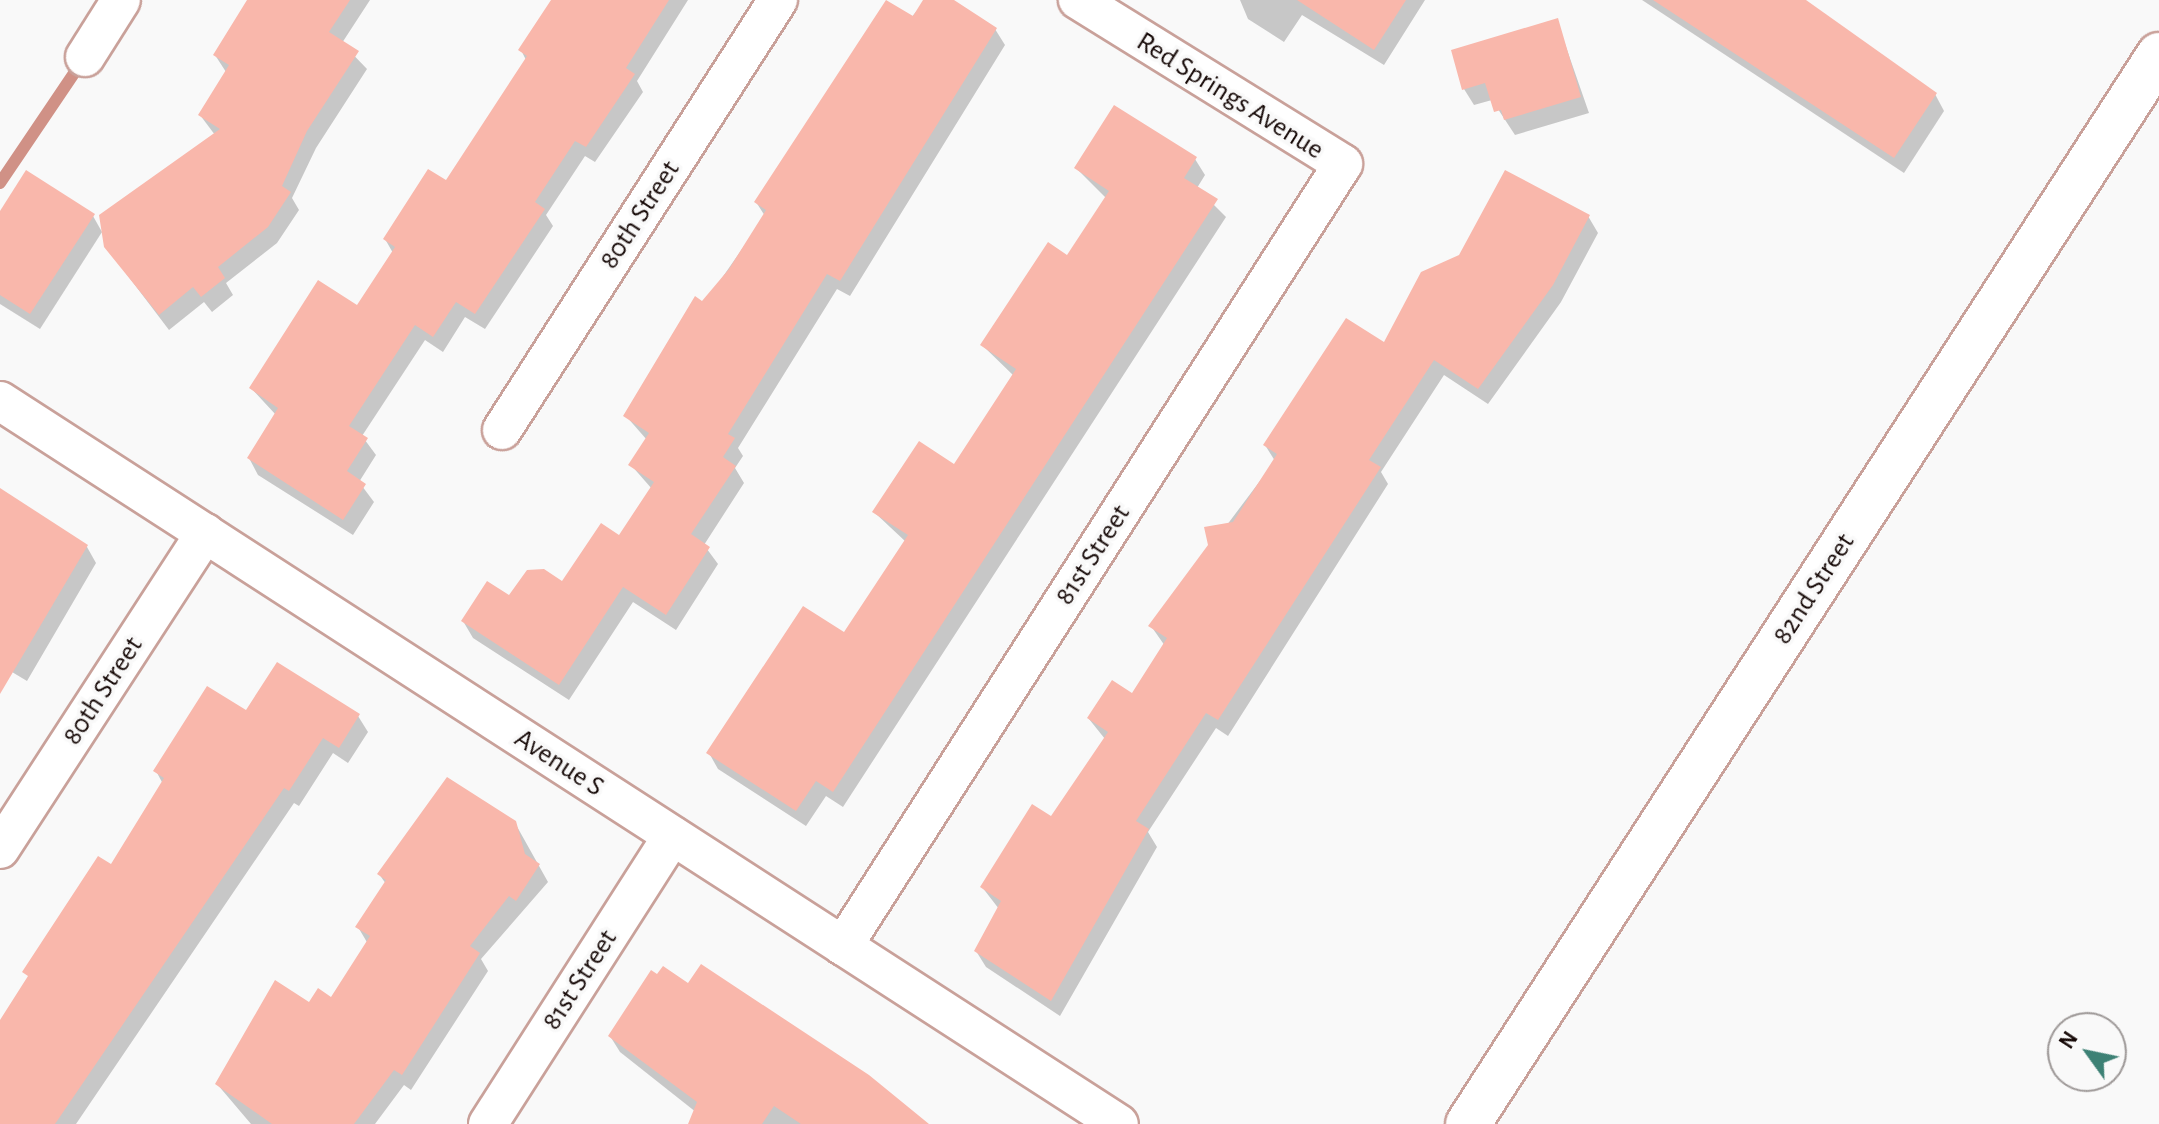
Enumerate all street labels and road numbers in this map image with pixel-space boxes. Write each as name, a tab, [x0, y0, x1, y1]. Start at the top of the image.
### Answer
street label: Red Springs Avenue	[1130, 25, 1330, 167]
street label: 80th Street	[593, 155, 687, 275]
street label: 81st Street	[1048, 499, 1138, 611]
street label: 82nd Street	[1766, 527, 1862, 651]
street label: 80th Street	[56, 631, 150, 751]
street label: Avenue S	[508, 722, 610, 804]
street label: 81st Street	[535, 924, 625, 1036]

